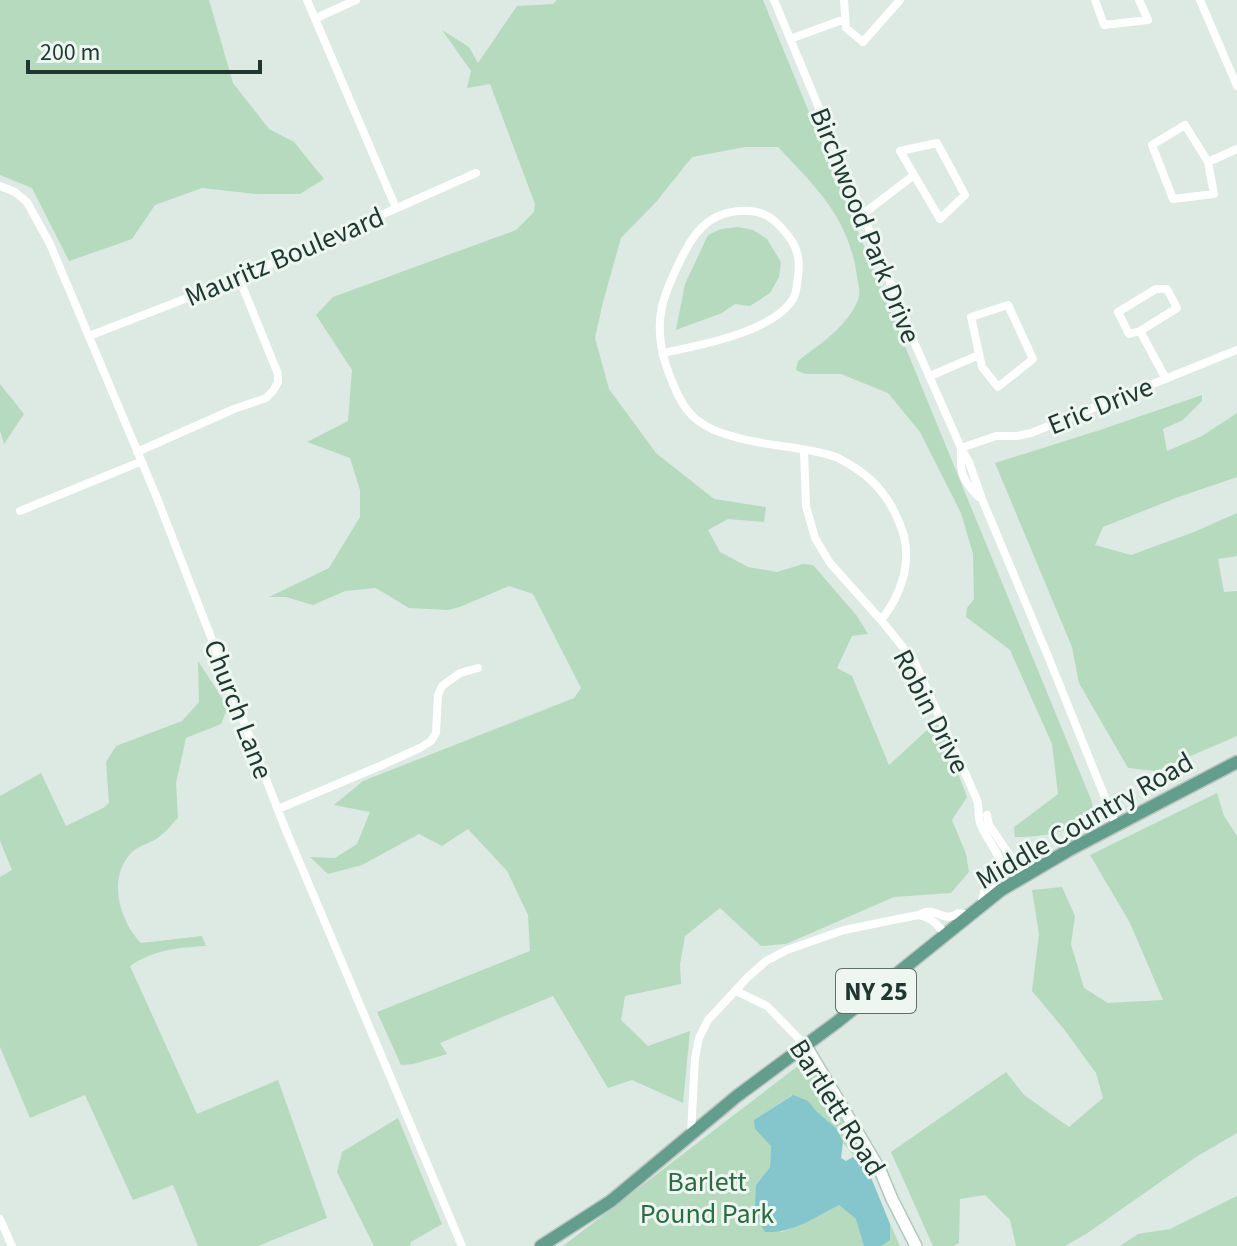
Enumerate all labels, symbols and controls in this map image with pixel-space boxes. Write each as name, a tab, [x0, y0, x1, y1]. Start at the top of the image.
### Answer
scale bar	[28, 24, 260, 74]
text: 200 m	[40, 35, 100, 70]
street label: Birchwood Park Drive	[800, 102, 931, 349]
street label: Mauritz Boulevard	[179, 197, 390, 317]
street label: Eric Drive	[1042, 367, 1159, 445]
street label: Church Lane	[193, 634, 283, 785]
street label: Robin Drive	[883, 642, 980, 781]
street label: Middle Country Road	[968, 742, 1201, 900]
road number: NY 25	[836, 969, 916, 1013]
street label: Bartlett Road	[779, 1031, 895, 1184]
park label: Barlett Pound Park	[640, 1162, 774, 1234]

